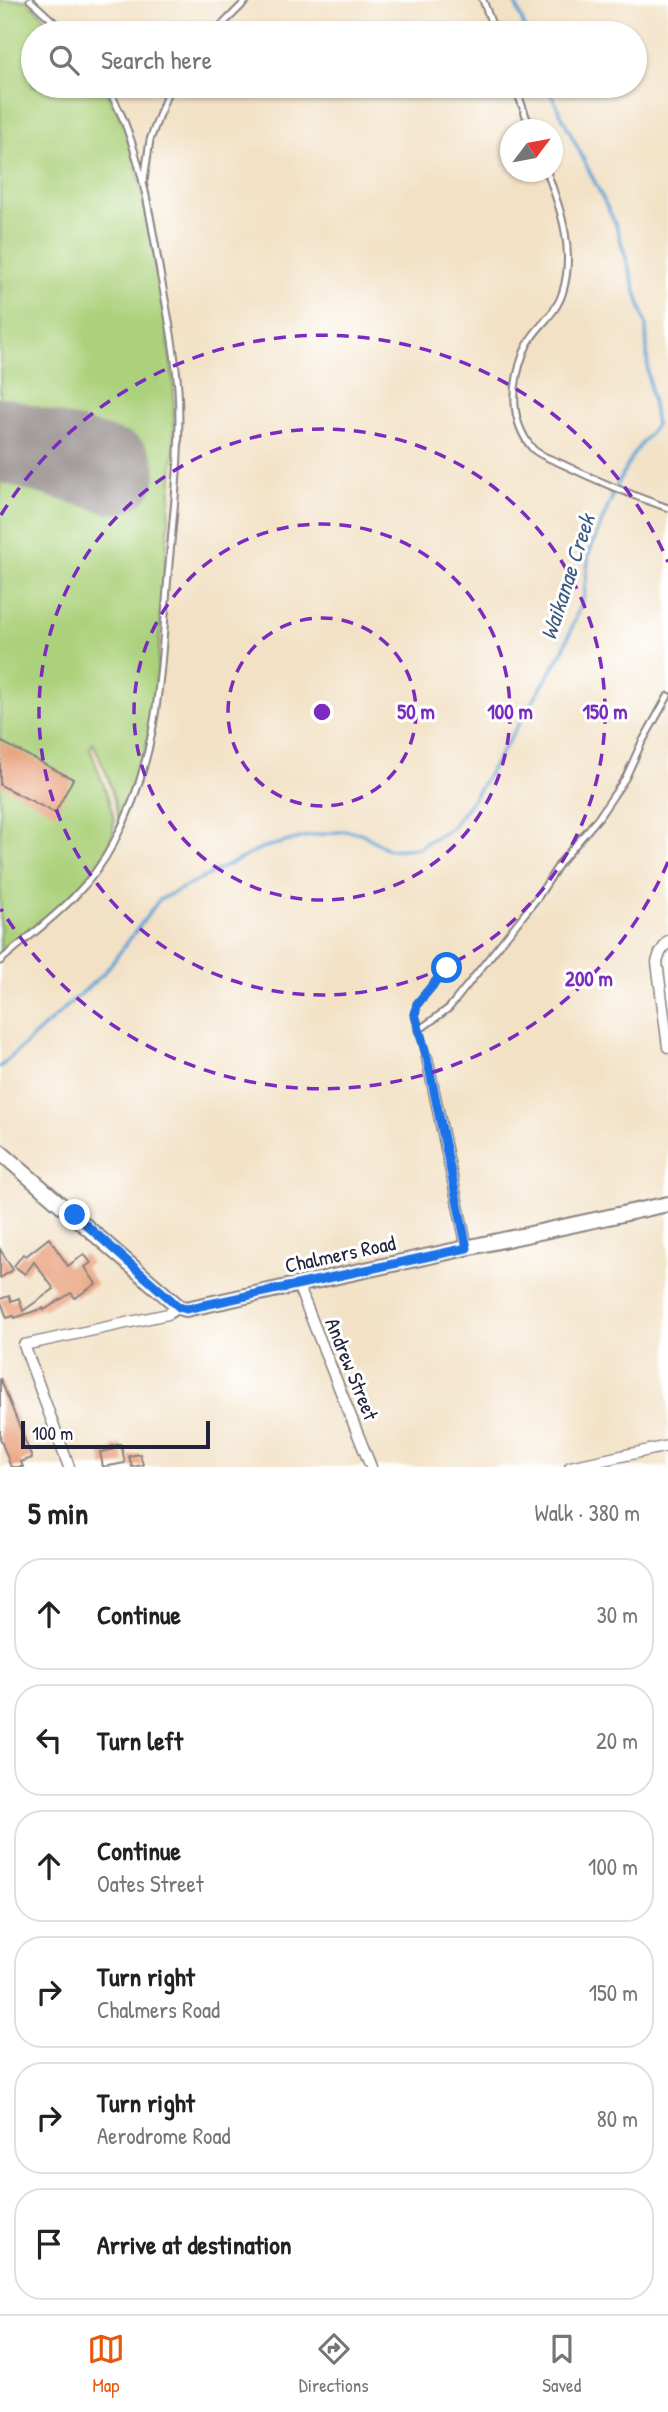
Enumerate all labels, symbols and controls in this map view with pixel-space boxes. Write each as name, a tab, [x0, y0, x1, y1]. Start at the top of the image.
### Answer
search box	[21, 21, 647, 98]
icon: search	[45, 41, 83, 79]
text: Search here	[101, 42, 212, 77]
north arrow	[500, 119, 563, 182]
water label: Waikanae Creek	[532, 508, 603, 644]
text: 50 m	[397, 697, 435, 726]
text: 100 m	[487, 697, 533, 726]
text: 150 m	[582, 697, 628, 726]
centre of rings	[310, 700, 334, 724]
route start	[431, 952, 462, 983]
text: 200 m	[565, 964, 613, 993]
route end	[59, 1199, 90, 1230]
street label: Chalmers Road	[282, 1228, 398, 1280]
street label: Andrew Street	[318, 1314, 386, 1425]
scale bar	[21, 1418, 210, 1450]
text: 100 m	[32, 1420, 73, 1446]
text: 5 min	[28, 1493, 88, 1533]
text: Walk · 380 m	[534, 1497, 640, 1528]
icon: ahead	[30, 1595, 68, 1633]
text: Continue	[97, 1597, 181, 1632]
text: 30 m	[596, 1599, 638, 1630]
icon: left	[30, 1721, 68, 1759]
text: Turn left	[97, 1723, 183, 1758]
text: 20 m	[596, 1725, 638, 1756]
text: Continue	[97, 1833, 181, 1868]
icon: ahead	[30, 1847, 68, 1885]
text: 100 m	[588, 1851, 638, 1882]
text: Oates Street	[97, 1868, 204, 1899]
text: Turn right	[97, 1959, 195, 1994]
icon: right	[30, 1973, 68, 2011]
text: 150 m	[589, 1977, 638, 2008]
text: Chalmers Road	[97, 1994, 220, 2025]
text: Turn right	[97, 2085, 195, 2120]
icon: right	[30, 2099, 68, 2137]
text: 80 m	[597, 2103, 638, 2134]
text: Aerodrome Road	[97, 2120, 230, 2151]
icon: arrive	[30, 2225, 68, 2263]
text: Arrive at destination	[97, 2227, 292, 2262]
tab: Map	[87, 2330, 125, 2398]
tab: Directions	[299, 2330, 369, 2398]
tab: Saved	[542, 2330, 581, 2398]

